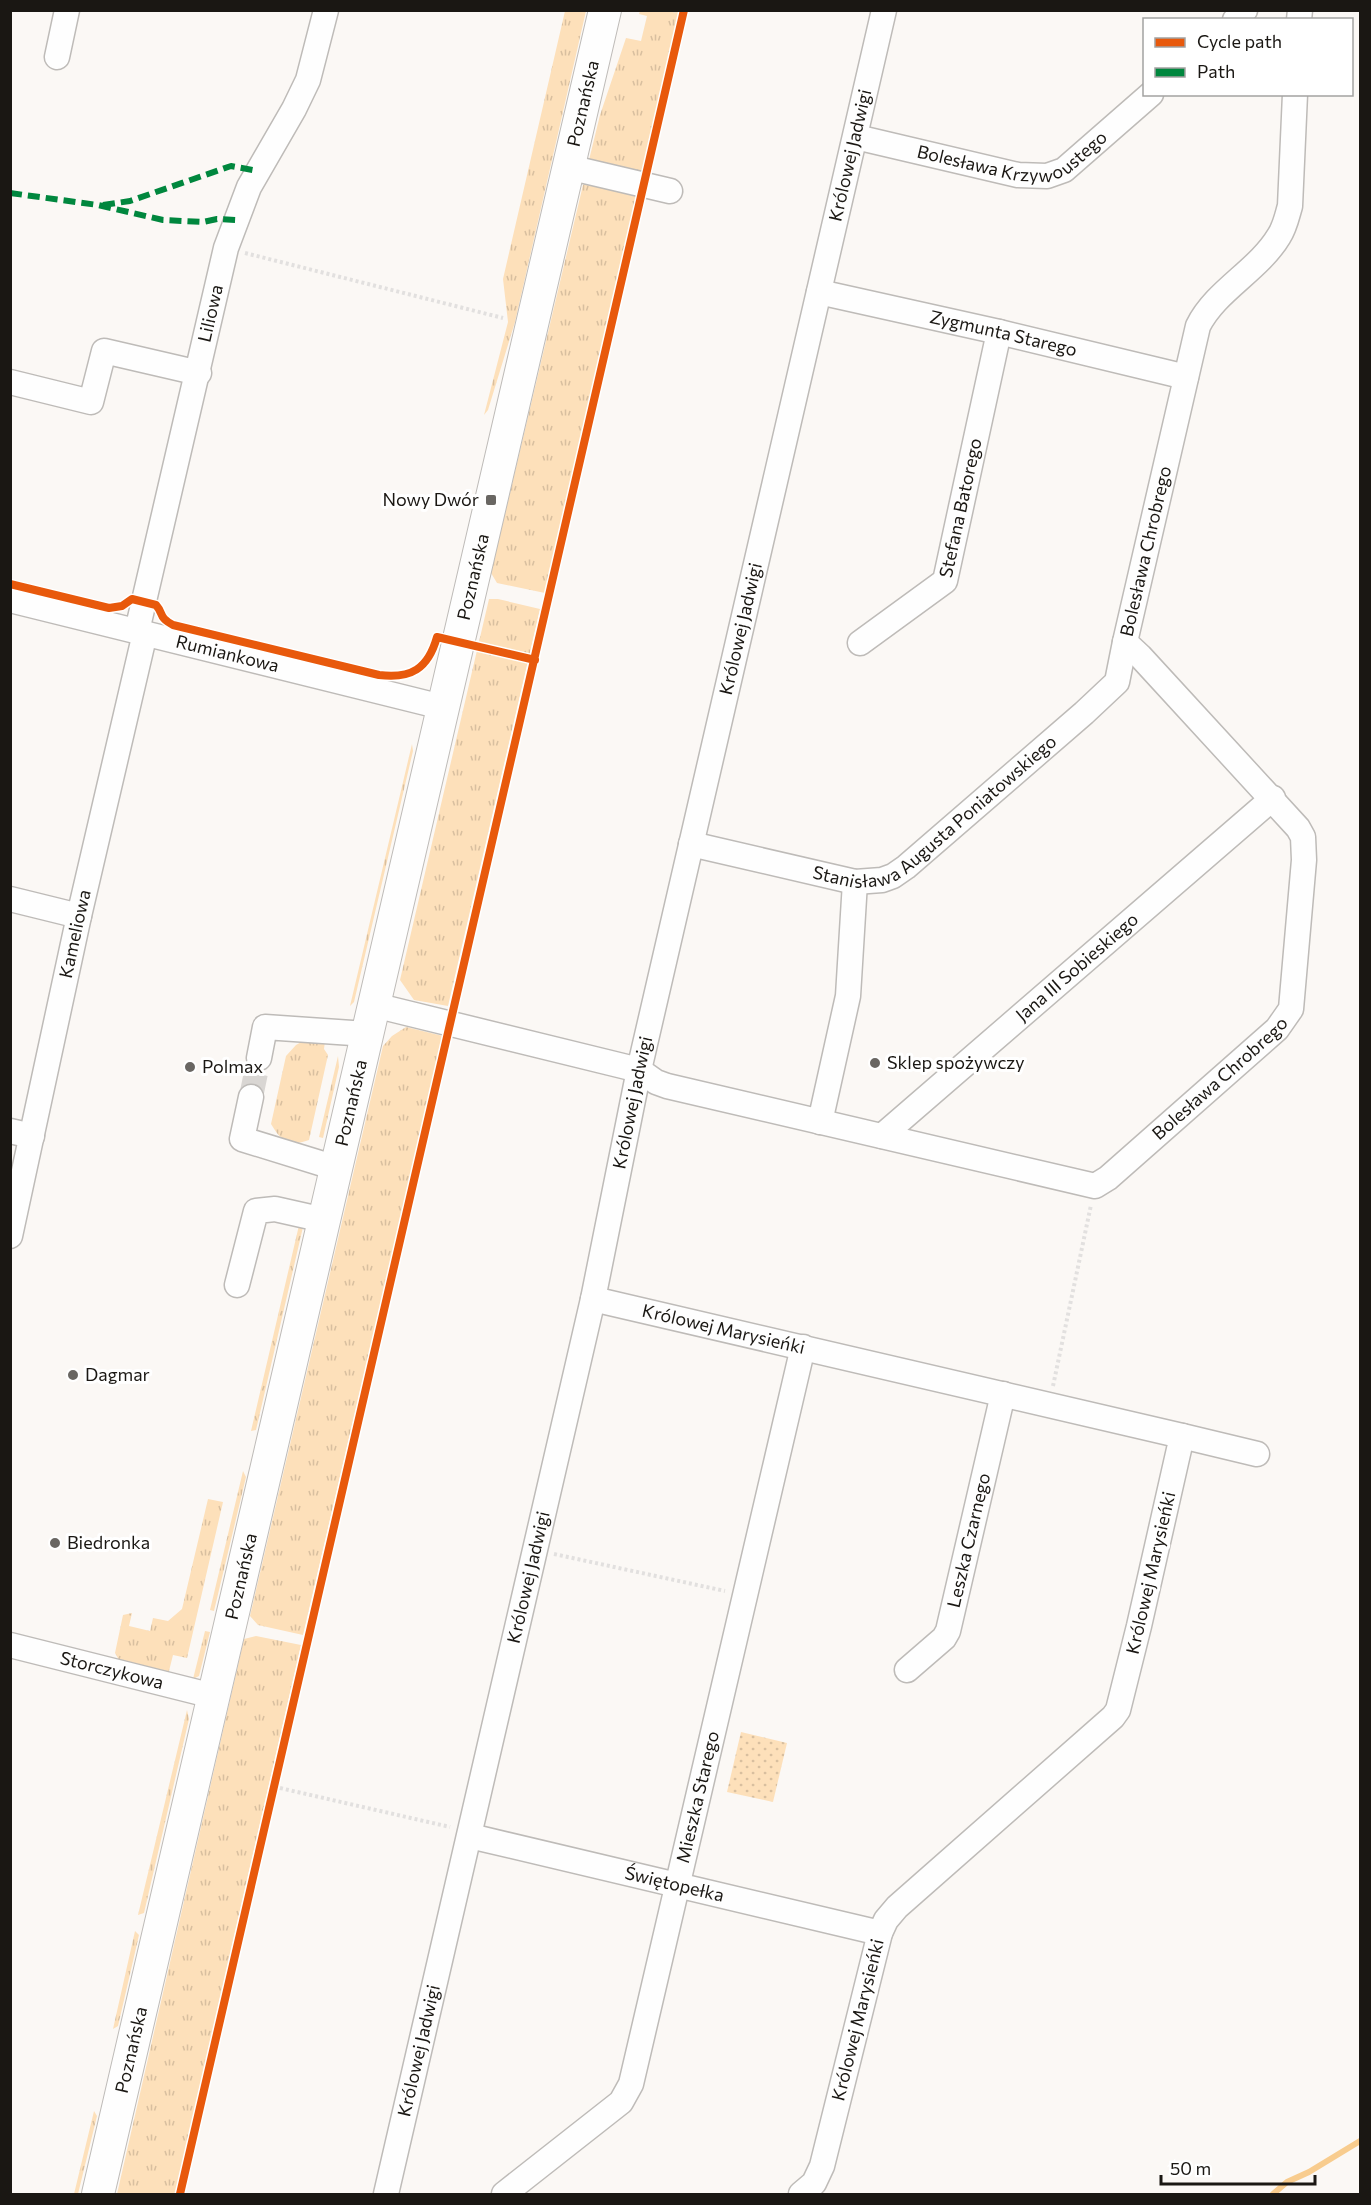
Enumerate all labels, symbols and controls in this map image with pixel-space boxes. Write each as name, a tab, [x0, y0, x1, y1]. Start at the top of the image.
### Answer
legend	[1143, 18, 1353, 96]
text: Cycle path	[1197, 30, 1282, 52]
street label: Poznańska	[562, 58, 603, 149]
text: Path	[1197, 60, 1235, 82]
street label: Królowej Jadwigi	[824, 87, 875, 223]
street label: Bolesława Krzywoustego	[915, 126, 1111, 186]
street label: Liliowa	[193, 282, 227, 344]
street label: Zygmunta Starego	[928, 305, 1079, 360]
street label: Stefana Batorego	[934, 436, 986, 580]
street label: Bolesława Chrobrego	[1115, 464, 1175, 638]
place label: Nowy Dwór	[383, 488, 479, 510]
marker: Nowy Dwór	[484, 493, 498, 507]
street label: Poznańska	[452, 531, 493, 622]
street label: Królowej Jadwigi	[714, 560, 766, 697]
street label: Rumiankowa	[174, 630, 282, 676]
street label: Stanisława Augusta Poniatowskiego	[811, 730, 1061, 892]
street label: Kameliowa	[54, 887, 95, 980]
street label: Jana III Sobieskiego	[1011, 908, 1142, 1026]
street label: Bolesława Chrobrego	[1147, 1013, 1292, 1144]
street label: Królowej Jadwigi	[607, 1034, 656, 1171]
place label: Sklep spożywczy	[887, 1051, 1025, 1073]
place label: Polmax	[202, 1055, 263, 1077]
marker: Sklep spożywczy	[868, 1056, 882, 1070]
street label: Poznańska	[330, 1057, 371, 1148]
marker: Polmax	[183, 1060, 197, 1074]
street label: Królowej Marysieńki	[640, 1299, 807, 1358]
place label: Dagmar	[85, 1363, 150, 1385]
marker: Dagmar	[66, 1368, 80, 1382]
street label: Leszka Czarnego	[942, 1471, 994, 1610]
street label: Królowej Marysieńki	[1121, 1489, 1179, 1656]
street label: Królowej Jadwigi	[502, 1509, 554, 1645]
place label: Biedronka	[67, 1531, 150, 1553]
street label: Poznańska	[220, 1531, 261, 1622]
marker: Biedronka	[48, 1536, 62, 1550]
street label: Storczykowa	[58, 1646, 166, 1693]
street label: Mieszka Starego	[671, 1729, 723, 1865]
street label: Świętopełka	[623, 1861, 726, 1906]
street label: Królowej Marysieńki	[826, 1936, 888, 2103]
street label: Królowej Jadwigi	[392, 1982, 444, 2119]
street label: Poznańska	[110, 2004, 151, 2095]
scale bar	[1161, 2148, 1316, 2186]
text: 50 m	[1170, 2157, 1211, 2179]

